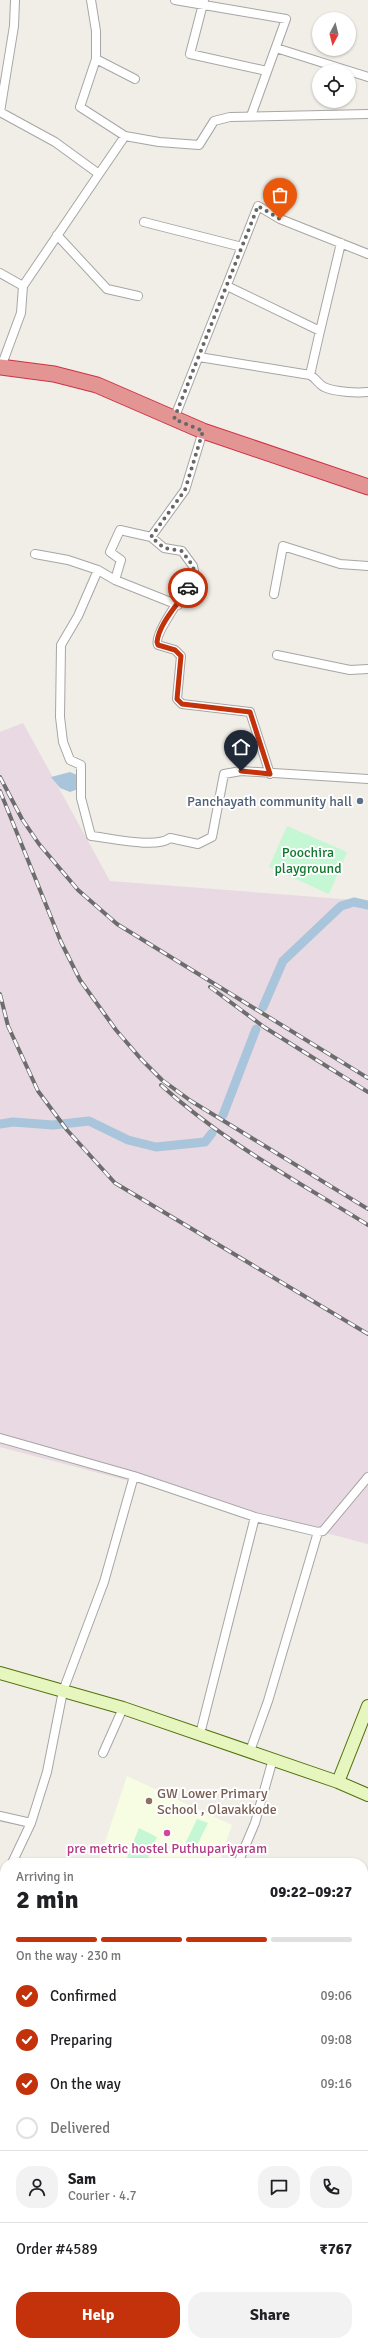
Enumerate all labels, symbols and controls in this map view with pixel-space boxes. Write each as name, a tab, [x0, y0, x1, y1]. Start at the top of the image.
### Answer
north arrow	[312, 12, 356, 56]
map controls	[312, 12, 356, 108]
button: locate	[312, 64, 356, 108]
pin	[263, 178, 297, 219]
icon: bag	[269, 184, 291, 206]
courier	[168, 568, 208, 608]
icon: car	[177, 577, 199, 599]
pin	[224, 730, 258, 771]
icon: home	[230, 736, 252, 758]
place label: Panchayath community hall	[187, 793, 352, 810]
marker: Panchayath community hall	[355, 796, 365, 806]
park label: Poochira playground	[274, 844, 342, 877]
place label: GW Lower Primary School , Olavakkode	[157, 1785, 277, 1818]
marker: GW Lower Primary School , Olavakkode	[144, 1796, 154, 1806]
marker: pre metric hostel Puthupariyaram	[162, 1828, 172, 1838]
place label: pre metric hostel Puthupariyaram	[67, 1840, 267, 1857]
text: Arriving in	[16, 1869, 74, 1885]
text: 09:22–09:27	[270, 1883, 352, 1901]
text: 2 min	[16, 1884, 79, 1916]
text: On the way · 230 m	[16, 1948, 121, 1964]
icon: check	[16, 1985, 38, 2007]
text: Confirmed	[50, 1987, 117, 2005]
text: 09:06	[320, 1988, 352, 2004]
icon: check	[16, 2029, 38, 2051]
text: Preparing	[50, 2031, 113, 2049]
text: 09:08	[320, 2032, 352, 2048]
icon: check	[16, 2073, 38, 2095]
text: On the way	[50, 2075, 121, 2093]
text: 09:16	[320, 2076, 352, 2092]
text: Delivered	[50, 2119, 110, 2137]
button: person	[16, 2166, 58, 2208]
button: chat	[258, 2166, 300, 2208]
button: phone	[310, 2166, 352, 2208]
text: Sam	[68, 2170, 96, 2188]
text: Courier · 4.7	[68, 2188, 137, 2204]
text: Order #4589	[16, 2240, 98, 2258]
text: ₹767	[320, 2240, 352, 2258]
button: Help	[16, 2292, 180, 2338]
button: Share	[188, 2292, 352, 2338]

